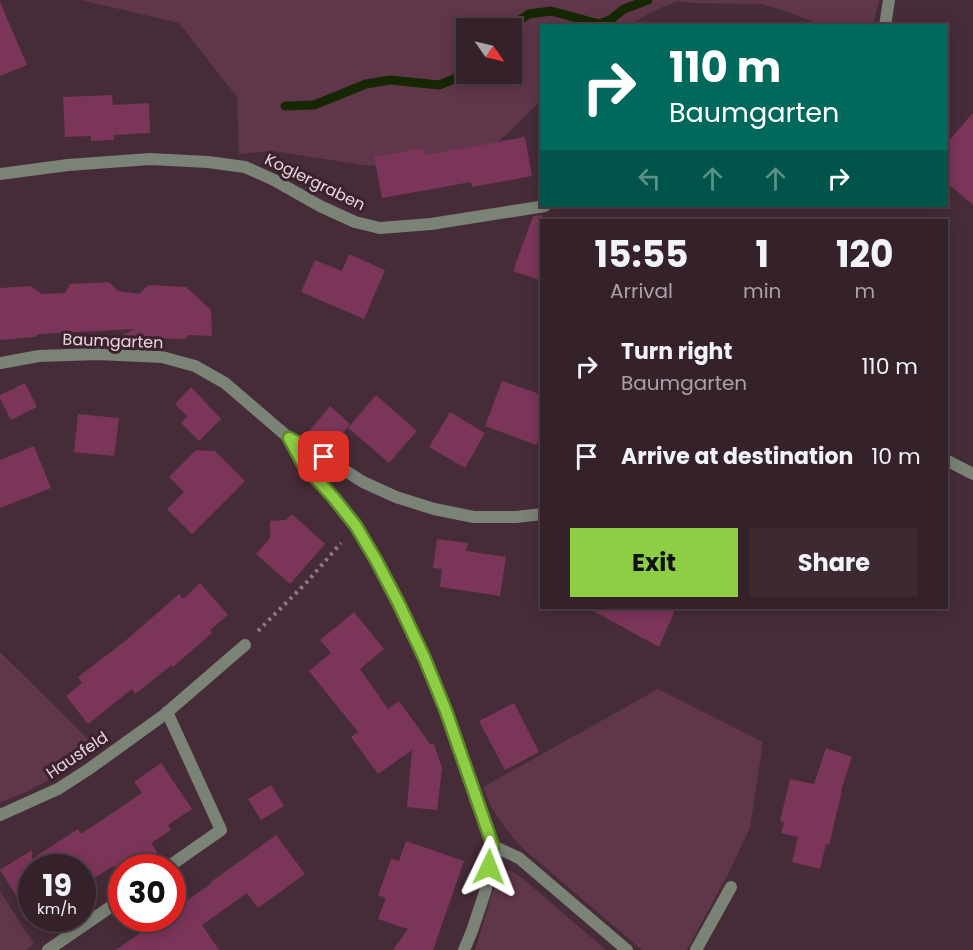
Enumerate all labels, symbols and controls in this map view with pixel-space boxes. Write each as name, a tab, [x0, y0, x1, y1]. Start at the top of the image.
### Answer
north arrow	[456, 18, 522, 84]
map controls	[456, 18, 522, 84]
text: 110 m	[669, 38, 781, 97]
icon: right	[570, 48, 648, 126]
text: Baumgarten	[669, 94, 839, 131]
street label: Koglergraben	[261, 148, 369, 216]
icon: left	[633, 162, 666, 195]
icon: ahead	[696, 162, 729, 195]
icon: ahead	[759, 162, 792, 195]
icon: right	[822, 162, 855, 195]
text: 15:55	[595, 229, 689, 280]
text: 1	[755, 229, 769, 280]
text: 120	[836, 229, 893, 280]
text: Arrival	[610, 277, 673, 305]
text: min	[743, 277, 781, 305]
text: m	[854, 277, 875, 305]
street label: Baumgarten	[62, 328, 164, 354]
text: Turn right	[621, 336, 732, 367]
icon: right	[570, 350, 603, 383]
text: 110 m	[862, 351, 918, 382]
text: Baumgarten	[621, 369, 747, 397]
pin	[298, 431, 349, 482]
icon: arrive	[307, 440, 340, 473]
icon: arrive	[570, 440, 603, 473]
text: Arrive at destination	[621, 441, 853, 472]
text: 10 m	[871, 441, 921, 472]
button: Exit	[570, 528, 738, 597]
button: Share	[750, 528, 918, 597]
street label: Hausfeld	[41, 726, 113, 784]
position arrow	[457, 835, 521, 899]
speed limit sign: 30	[108, 854, 186, 932]
text: 19	[42, 864, 72, 907]
text: km/h	[37, 898, 77, 919]

